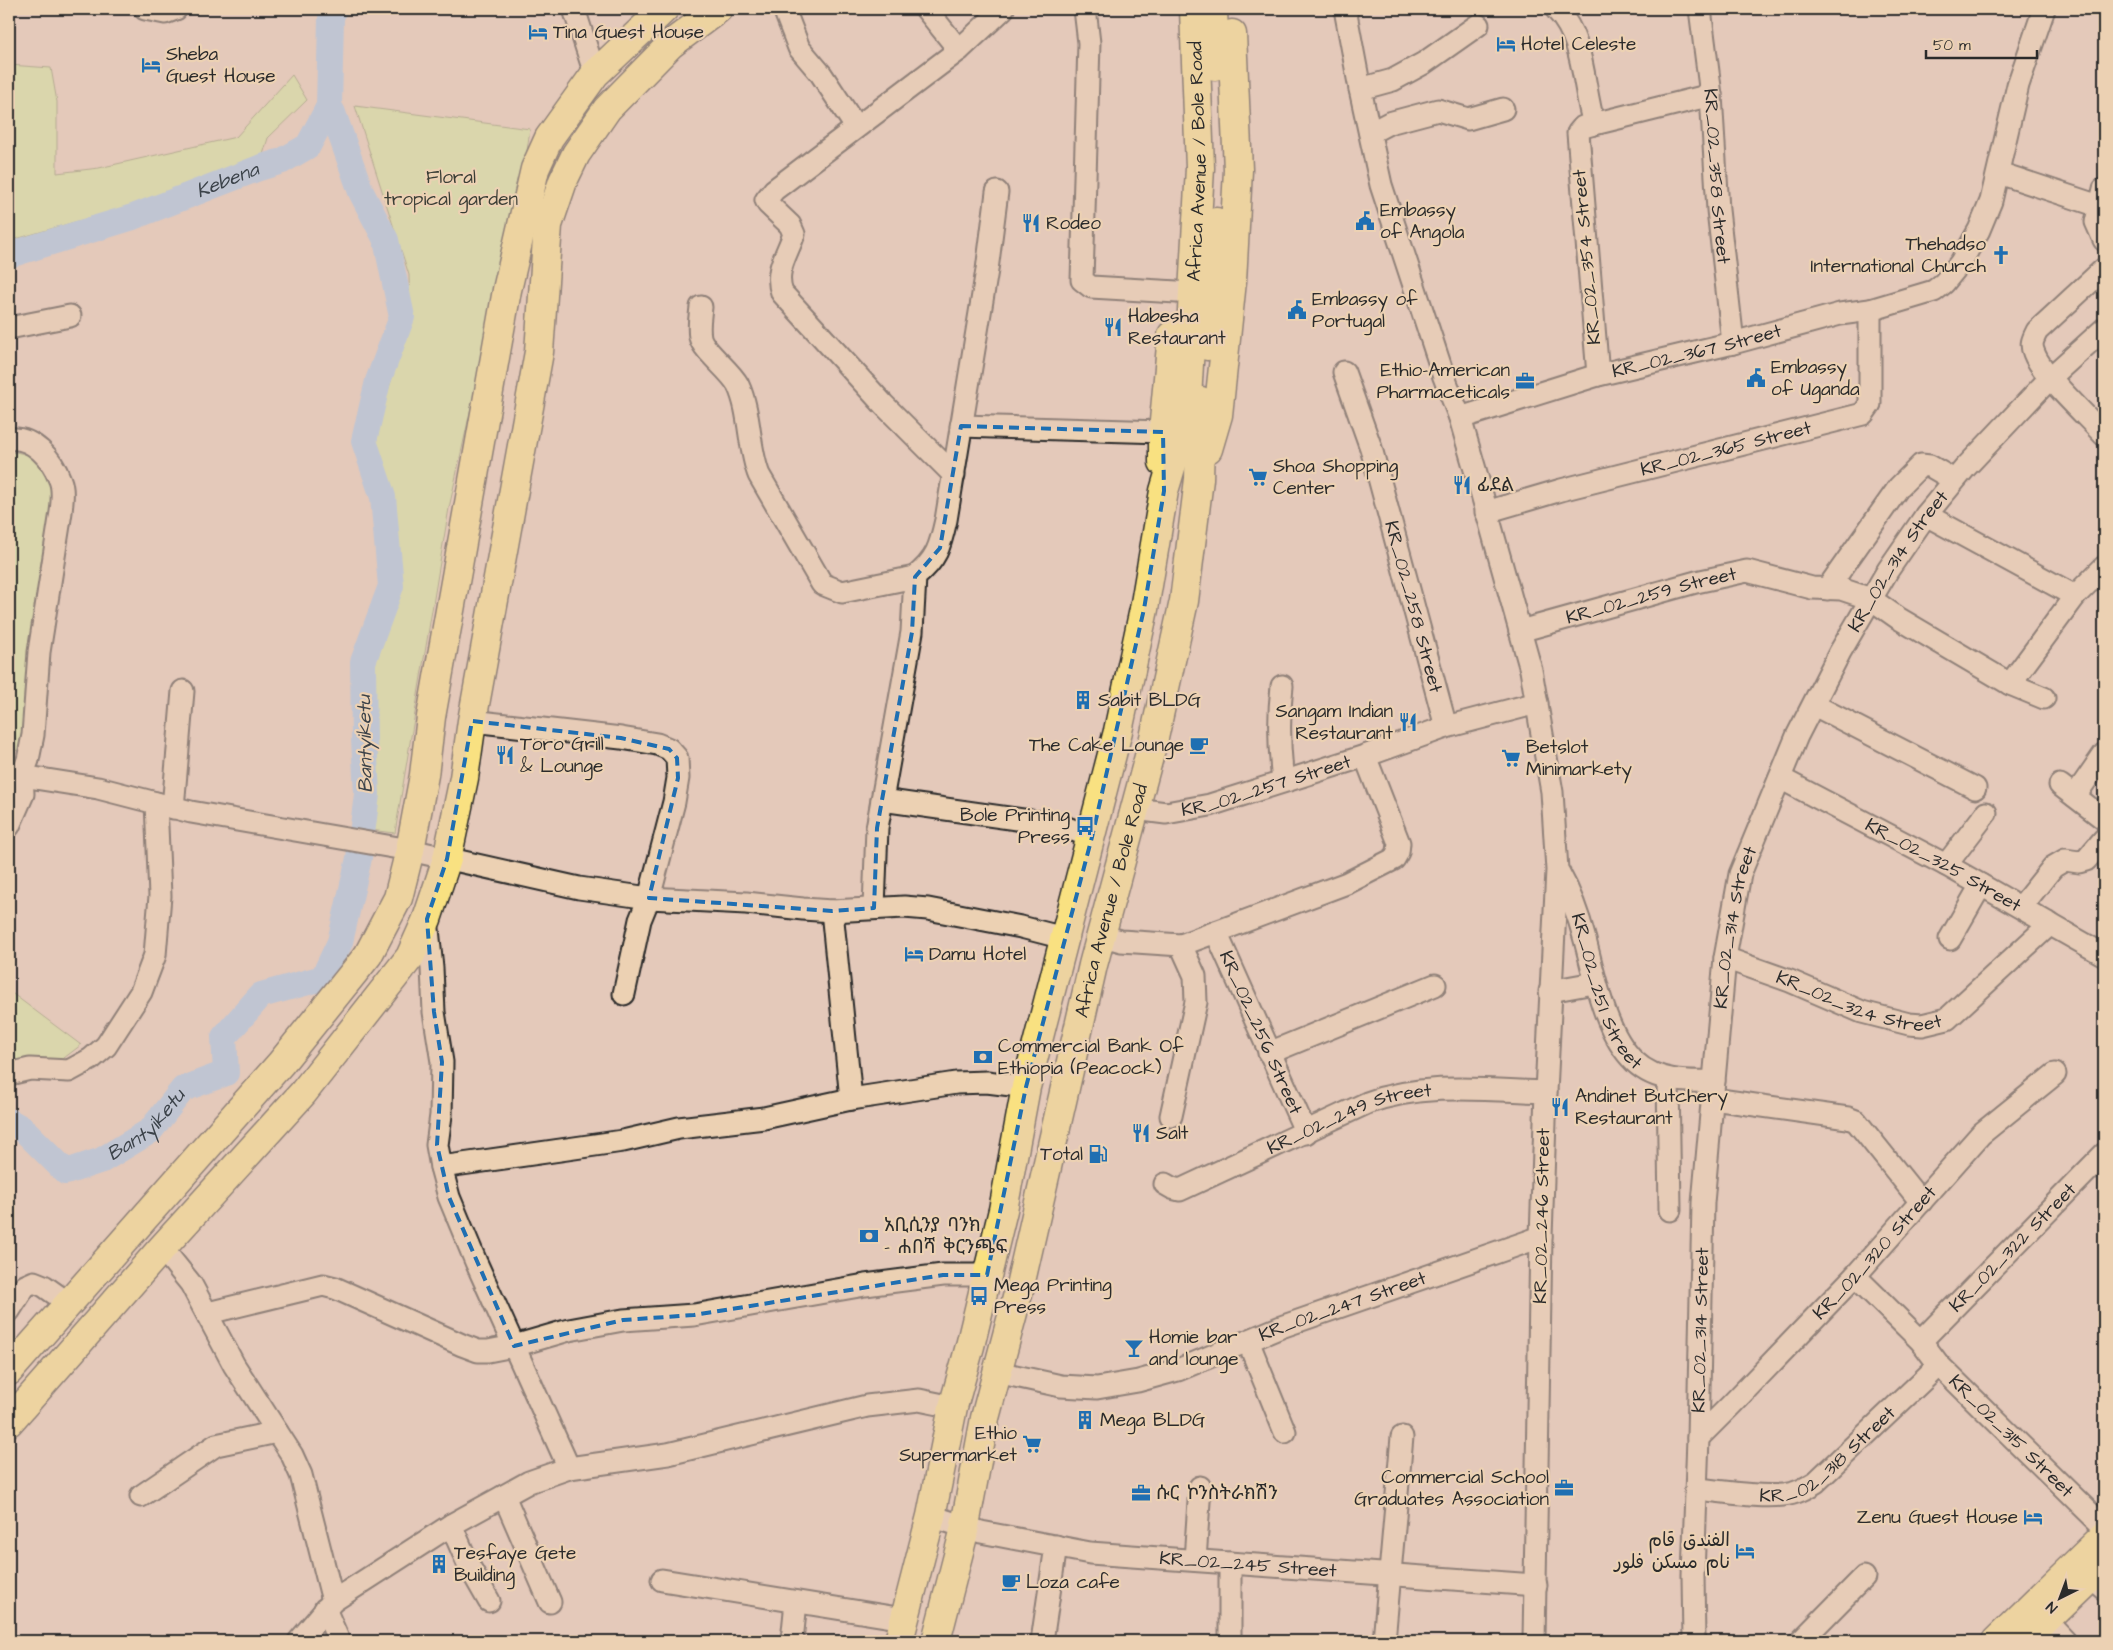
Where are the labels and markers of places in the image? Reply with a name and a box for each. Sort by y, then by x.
place label: Tina Guest House [553,19,704,46]
hotel icon: Tina Guest House [527,21,549,43]
place label: Hotel Celeste [1521,31,1636,58]
hotel icon: Hotel Celeste [1495,33,1517,55]
place label: Sheba Guest House [166,41,276,90]
hotel icon: Sheba Guest House [140,54,162,76]
place label: Embassy of Angola [1380,197,1465,247]
place label: Rodeo [1046,210,1101,237]
public building icon: Embassy of Angola [1354,210,1376,232]
restaurant icon: Rodeo [1020,212,1042,234]
place label: Thehadso International Church [1811,231,1987,280]
church icon: Thehadso International Church [1990,244,2012,266]
place label: Embassy of Portugal [1312,286,1418,336]
public building icon: Embassy of Portugal [1286,299,1308,321]
place label: Habesha Restaurant [1128,303,1226,352]
restaurant icon: Habesha Restaurant [1102,316,1124,338]
place label: Embassy of Uganda [1771,354,1860,404]
place label: Ethio-American Pharmaceticals [1377,357,1510,406]
public building icon: Embassy of Uganda [1745,367,1767,389]
office icon: Ethio-American Pharmaceticals [1514,370,1536,392]
place label: Shoa Shopping Center [1273,453,1398,502]
supermarket icon: Shoa Shopping Center [1247,466,1269,488]
place label: ፊደል [1477,472,1514,499]
restaurant icon: ፊደል [1451,474,1473,496]
place label: Sabit BLDG [1098,687,1201,714]
building icon: Sabit BLDG [1072,689,1094,711]
place label: Sangam Indian Restaurant [1276,698,1393,747]
restaurant icon: Sangam Indian Restaurant [1397,711,1419,733]
place label: Toro Grill & Lounge [520,731,604,781]
place label: The Cake Lounge [1029,732,1184,760]
cafe icon: The Cake Lounge [1188,734,1210,756]
place label: Betslot Minimarkety [1526,734,1633,784]
restaurant icon: Toro Grill & Lounge [494,744,516,766]
supermarket icon: Betslot Minimarkety [1500,747,1522,769]
place label: Bole Printing Press [960,802,1070,851]
bus stop icon: Bole Printing Press [1074,815,1096,837]
place label: Damu Hotel [929,941,1026,968]
hotel icon: Damu Hotel [903,943,925,965]
place label: Commercial Bank Of Ethiopia (Peacock) [998,1033,1184,1082]
bank icon: Commercial Bank Of Ethiopia (Peacock) [972,1046,994,1068]
place label: Andinet Butchery Restaurant [1575,1083,1728,1132]
restaurant icon: Andinet Butchery Restaurant [1549,1096,1571,1118]
place label: Salt [1156,1120,1189,1147]
restaurant icon: Salt [1130,1122,1152,1144]
place label: Total [1040,1141,1083,1168]
fuel station icon: Total [1087,1143,1109,1165]
place label: አቢሲንያ ባንክ - ሐበሻ ቅርንጫፍ [884,1212,1007,1261]
bank icon: አቢሲንያ ባንክ - ሐበሻ ቅርንጫፍ [858,1225,880,1247]
place label: Mega Printing Press [994,1272,1112,1321]
bus stop icon: Mega Printing Press [968,1285,990,1307]
place label: Homie bar and lounge [1149,1324,1238,1374]
bar icon: Homie bar and lounge [1123,1337,1145,1359]
place label: Mega BLDG [1100,1407,1205,1435]
building icon: Mega BLDG [1074,1409,1096,1431]
place label: Ethio Supermarket [899,1420,1017,1469]
supermarket icon: Ethio Supermarket [1021,1433,1043,1455]
place label: Commercial School Graduates Association [1354,1464,1549,1513]
office icon: Commercial School Graduates Association [1553,1477,1575,1499]
place label: ሱር ኮንስትራክሽን [1156,1480,1278,1507]
office icon: ሱር ኮንስትራክሽን [1130,1482,1152,1504]
place label: Zenu Guest House [1857,1504,2018,1531]
hotel icon: Zenu Guest House [2022,1506,2044,1528]
place label: الفندق قام نام مسكن فلور [1612,1527,1730,1576]
place label: Tesfaye Gete Building [454,1540,576,1590]
hotel icon: الفندق قام نام مسكن فلور [1734,1540,1756,1562]
building icon: Tesfaye Gete Building [428,1553,450,1575]
place label: Loza cafe [1026,1569,1120,1596]
cafe icon: Loza cafe [1000,1571,1022,1593]

